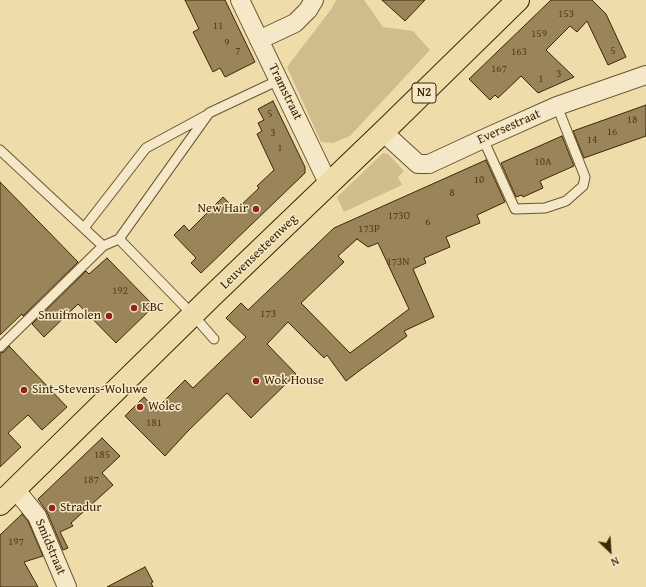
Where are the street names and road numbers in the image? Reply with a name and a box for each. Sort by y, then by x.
street label: Tramstraat [265,61,305,123]
road number: N2 [412,83,436,103]
street label: Eversestraat [475,106,543,148]
street label: Leuvensesteenweg [217,211,301,293]
street label: Smidstraat [31,517,69,577]

